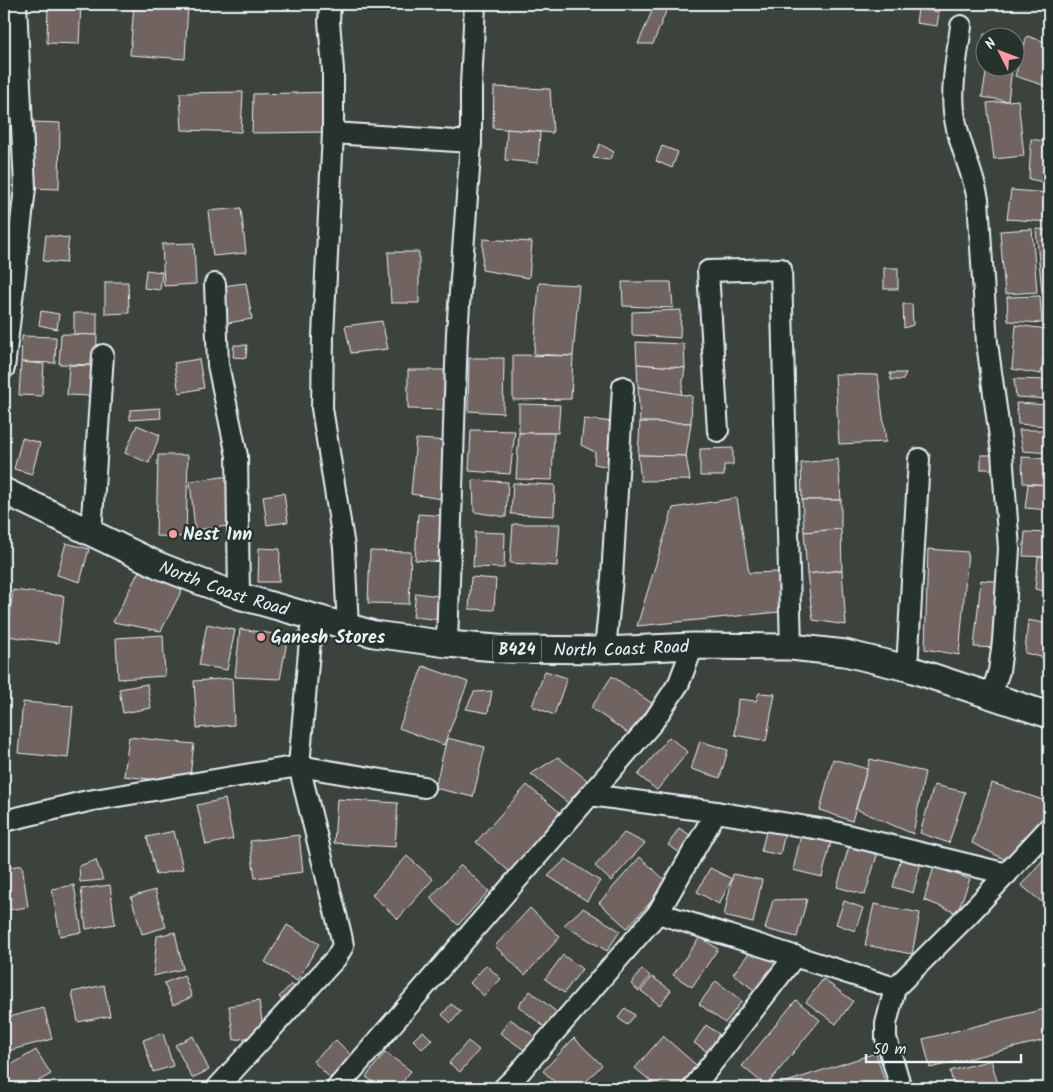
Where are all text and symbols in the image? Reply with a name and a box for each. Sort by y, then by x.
north arrow [976,28,1026,78]
text: N [980,33,1002,55]
place label: Nest Inn [183,521,252,550]
marker: Nest Inn [167,528,179,540]
street label: North Coast Road [154,554,293,626]
place label: Ganesh Stores [271,624,386,653]
marker: Ganesh Stores [255,631,267,643]
street label: North Coast Road [553,633,691,666]
road number: B424 [493,636,541,662]
scale bar [866,1032,1020,1064]
text: 50 m [873,1038,907,1062]

